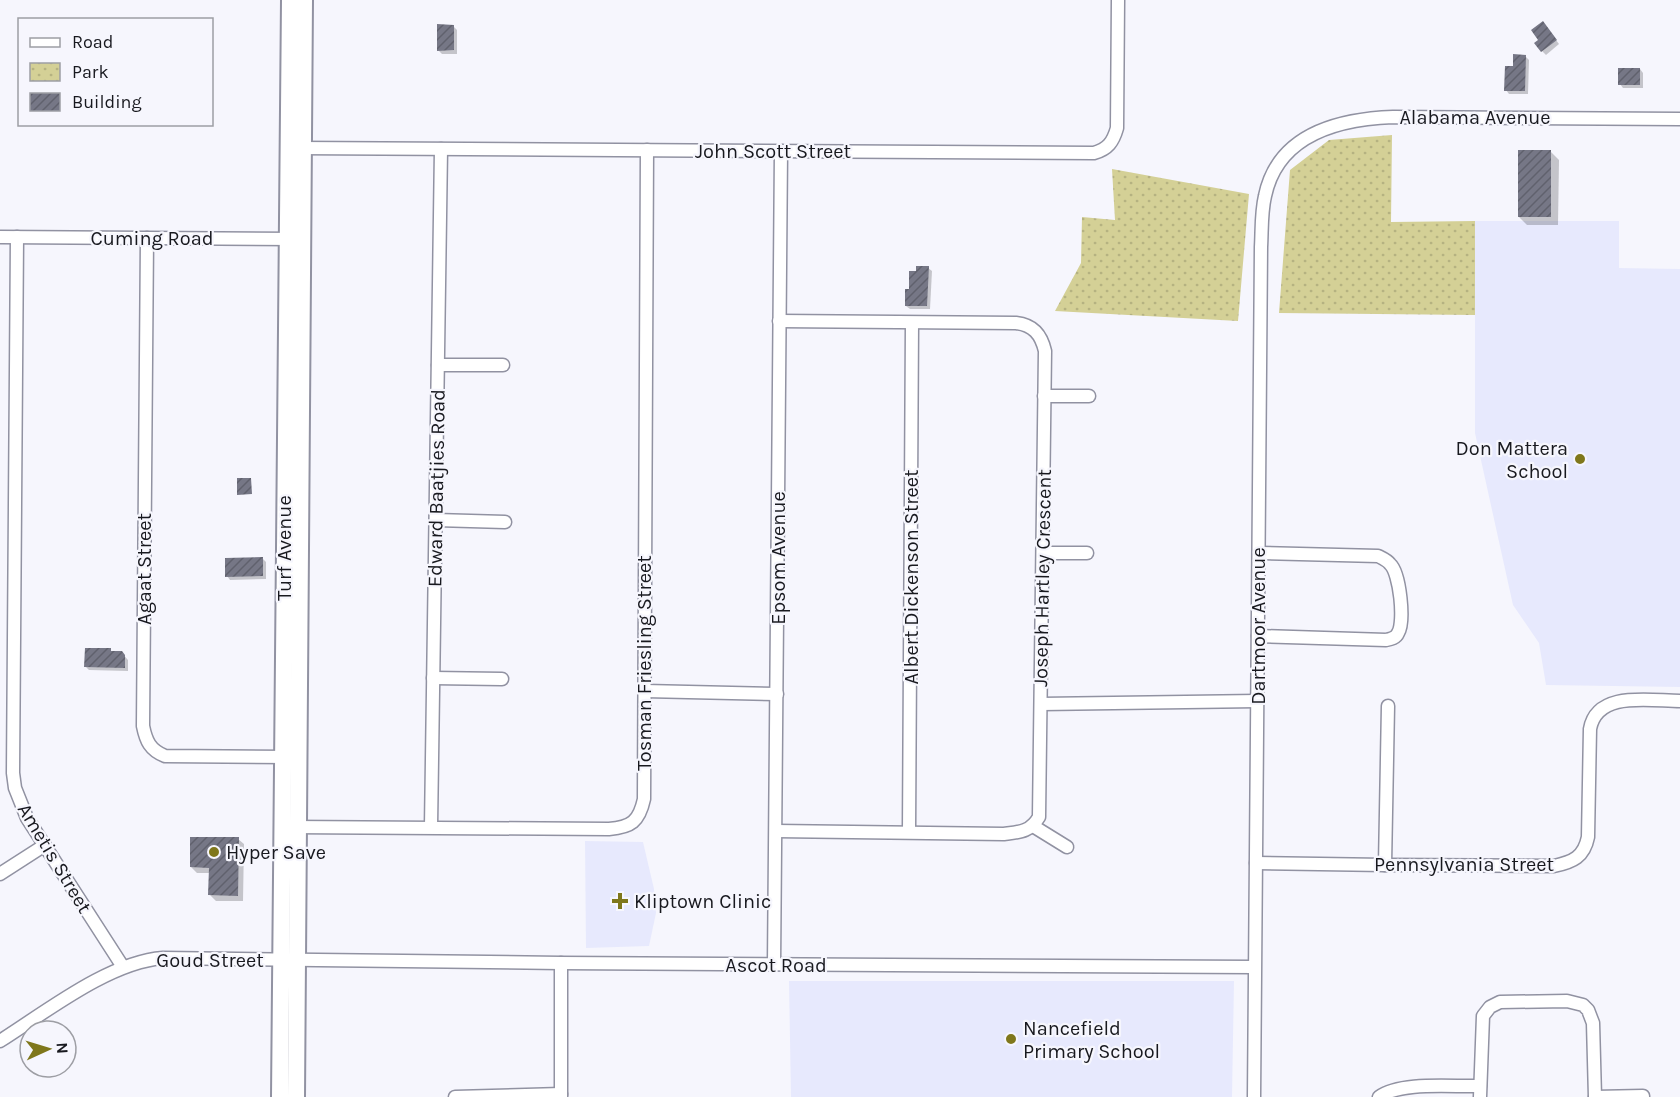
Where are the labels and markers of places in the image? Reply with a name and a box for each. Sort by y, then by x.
place label: Don Mattera School [1456,437,1568,483]
marker: Don Mattera School [1573,452,1587,466]
place label: Hyper Save [226,841,326,864]
marker: Hyper Save [207,845,221,859]
place label: Kliptown Clinic [634,890,771,913]
marker: Kliptown Clinic [611,892,629,910]
place label: Nancefield Primary School [1023,1017,1160,1063]
marker: Nancefield Primary School [1004,1032,1018,1046]

